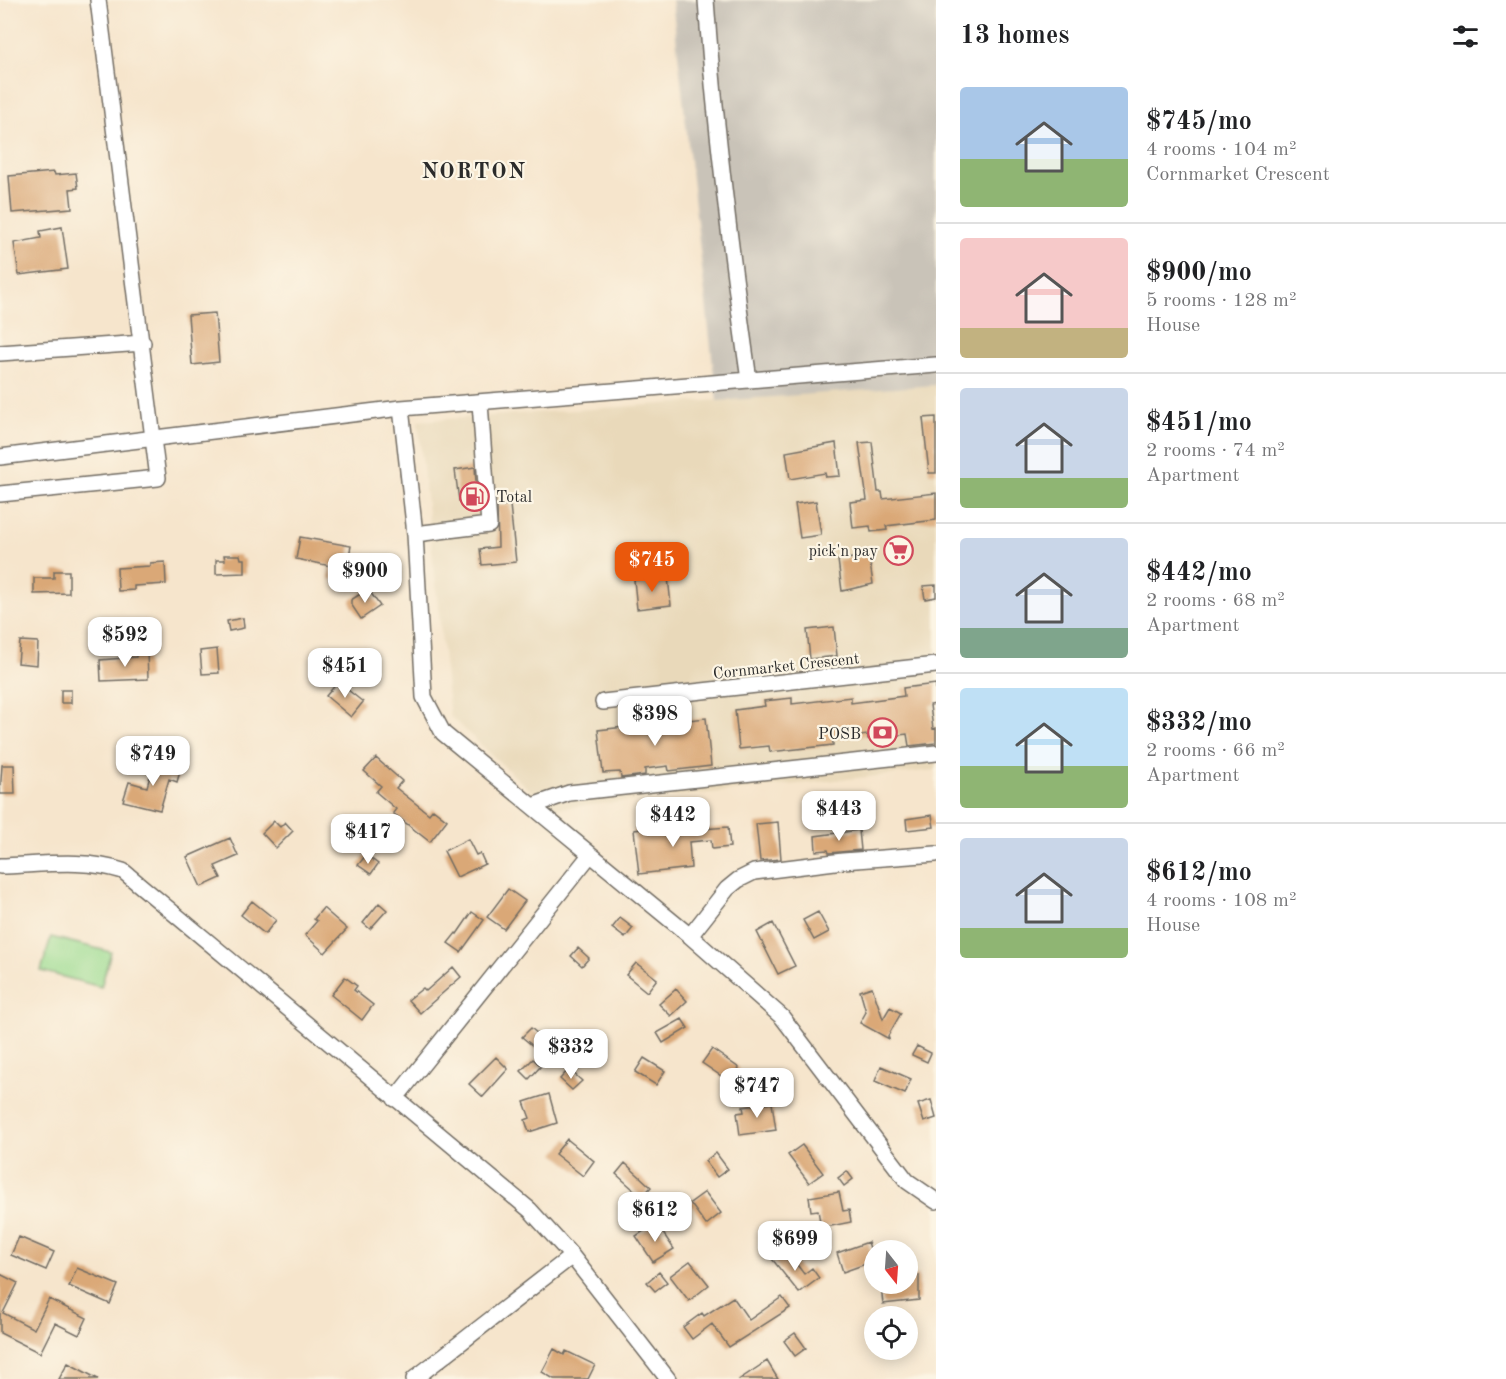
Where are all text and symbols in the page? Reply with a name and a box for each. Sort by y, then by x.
icon: filters [1449,20,1482,53]
text: 13 homes [960,23,1069,49]
text: $745/mo [1146,109,1252,135]
icon: home [1008,111,1080,183]
text: 4 rooms · 104 m² [1146,140,1296,160]
district label: NORTON [422,161,526,183]
text: Cornmarket Crescent [1146,165,1330,185]
text: $900/mo [1146,260,1252,286]
icon: home [1008,262,1080,334]
text: 5 rooms · 128 m² [1146,291,1296,311]
text: House [1146,316,1200,336]
text: $451/mo [1146,410,1252,436]
icon: home [1008,412,1080,484]
text: 2 rooms · 74 m² [1146,441,1285,461]
text: Apartment [1146,466,1240,486]
fuel station icon: Total [459,480,491,512]
place label: Total [496,490,532,506]
supermarket icon: pick'n pay [883,534,915,566]
pin: $745 [616,542,688,593]
place label: pick'n pay [809,544,879,560]
text: $745 [629,551,675,571]
pin: $900 [329,553,401,604]
text: $442/mo [1146,560,1252,586]
text: $900 [342,562,388,582]
icon: home [1008,562,1080,634]
text: 2 rooms · 68 m² [1146,591,1285,611]
text: Apartment [1146,616,1240,636]
pin: $592 [89,617,161,668]
text: $592 [102,626,148,646]
pin: $451 [309,648,381,699]
street label: Cornmarket Crescent [712,651,861,683]
text: $451 [322,657,368,677]
pin: $398 [619,696,691,747]
text: $398 [632,705,678,725]
text: $332/mo [1146,710,1252,736]
icon: home [1008,712,1080,784]
bank icon: POSB [866,717,898,749]
place label: POSB [818,727,861,743]
pin: $749 [117,736,189,787]
text: 2 rooms · 66 m² [1146,741,1285,761]
text: $749 [130,745,176,765]
text: Apartment [1146,766,1240,786]
pin: $443 [803,791,875,842]
pin: $442 [637,797,709,848]
text: $443 [816,800,862,820]
text: $442 [650,806,696,826]
pin: $417 [332,814,404,865]
text: $417 [345,823,391,843]
text: $612/mo [1146,860,1252,886]
icon: home [1008,862,1080,934]
text: 4 rooms · 108 m² [1146,891,1296,911]
text: House [1146,916,1200,936]
pin: $332 [535,1029,607,1080]
text: $332 [548,1038,594,1058]
pin: $747 [721,1068,793,1119]
text: $747 [734,1077,780,1097]
pin: $612 [619,1192,691,1243]
text: $612 [632,1201,678,1221]
pin: $699 [759,1221,831,1272]
text: $699 [772,1230,818,1250]
north arrow [864,1240,918,1294]
map controls [864,1240,918,1360]
button: locate [864,1306,918,1360]

